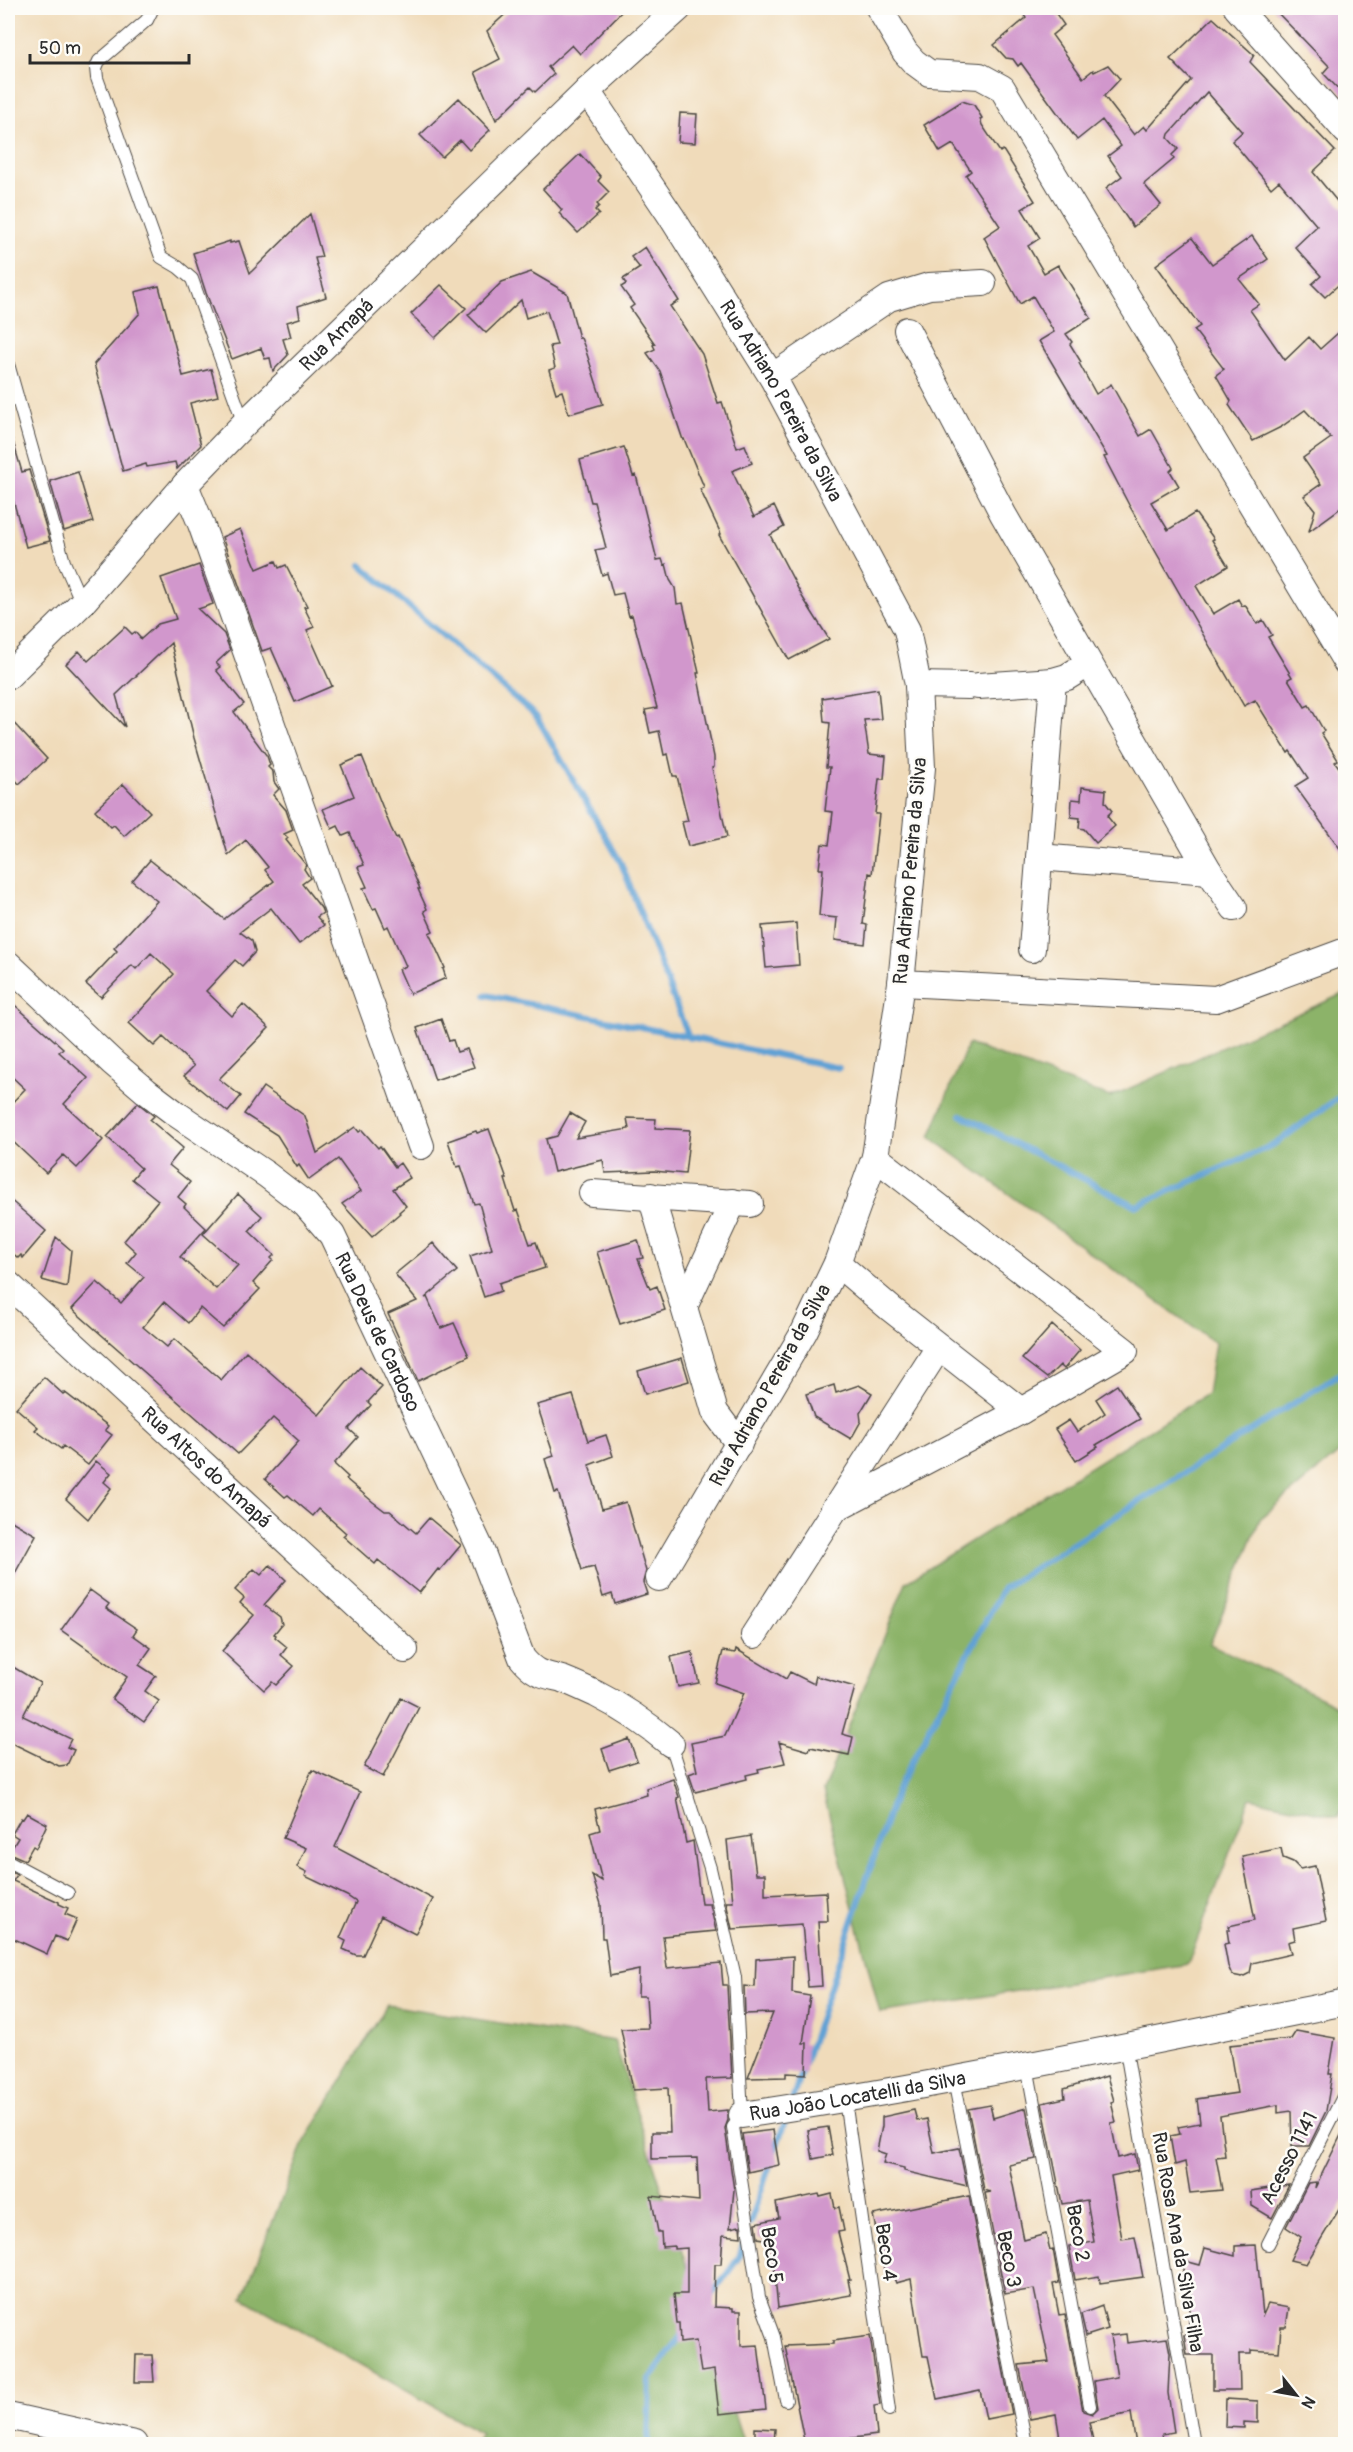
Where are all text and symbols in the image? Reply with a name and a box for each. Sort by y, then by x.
scale bar [30,27,189,65]
text: 50 m [39,37,81,60]
street label: Rua Amapá [294,293,379,376]
street label: Rua Adriano Pereira da Silva [714,295,849,506]
street label: Rua Adriano Pereira da Silva [888,756,932,986]
street label: Rua Deus de Cardoso [329,1248,427,1416]
street label: Rua Adriano Pereira da Silva [704,1279,836,1491]
street label: Rua Altos do Amapá [136,1401,277,1533]
street label: Rua João Locatelli da Silva [747,2065,968,2126]
street label: Acesso 1141 [1255,2107,1323,2209]
street label: Rua Rosa Ana da Silva Filha [1146,2130,1210,2354]
street label: Beco 2 [1061,2202,1095,2264]
street label: Beco 4 [870,2222,902,2283]
street label: Beco 5 [755,2225,789,2285]
street label: Beco 3 [991,2228,1027,2290]
north arrow [1266,2365,1326,2425]
text: N [1297,2392,1319,2412]

